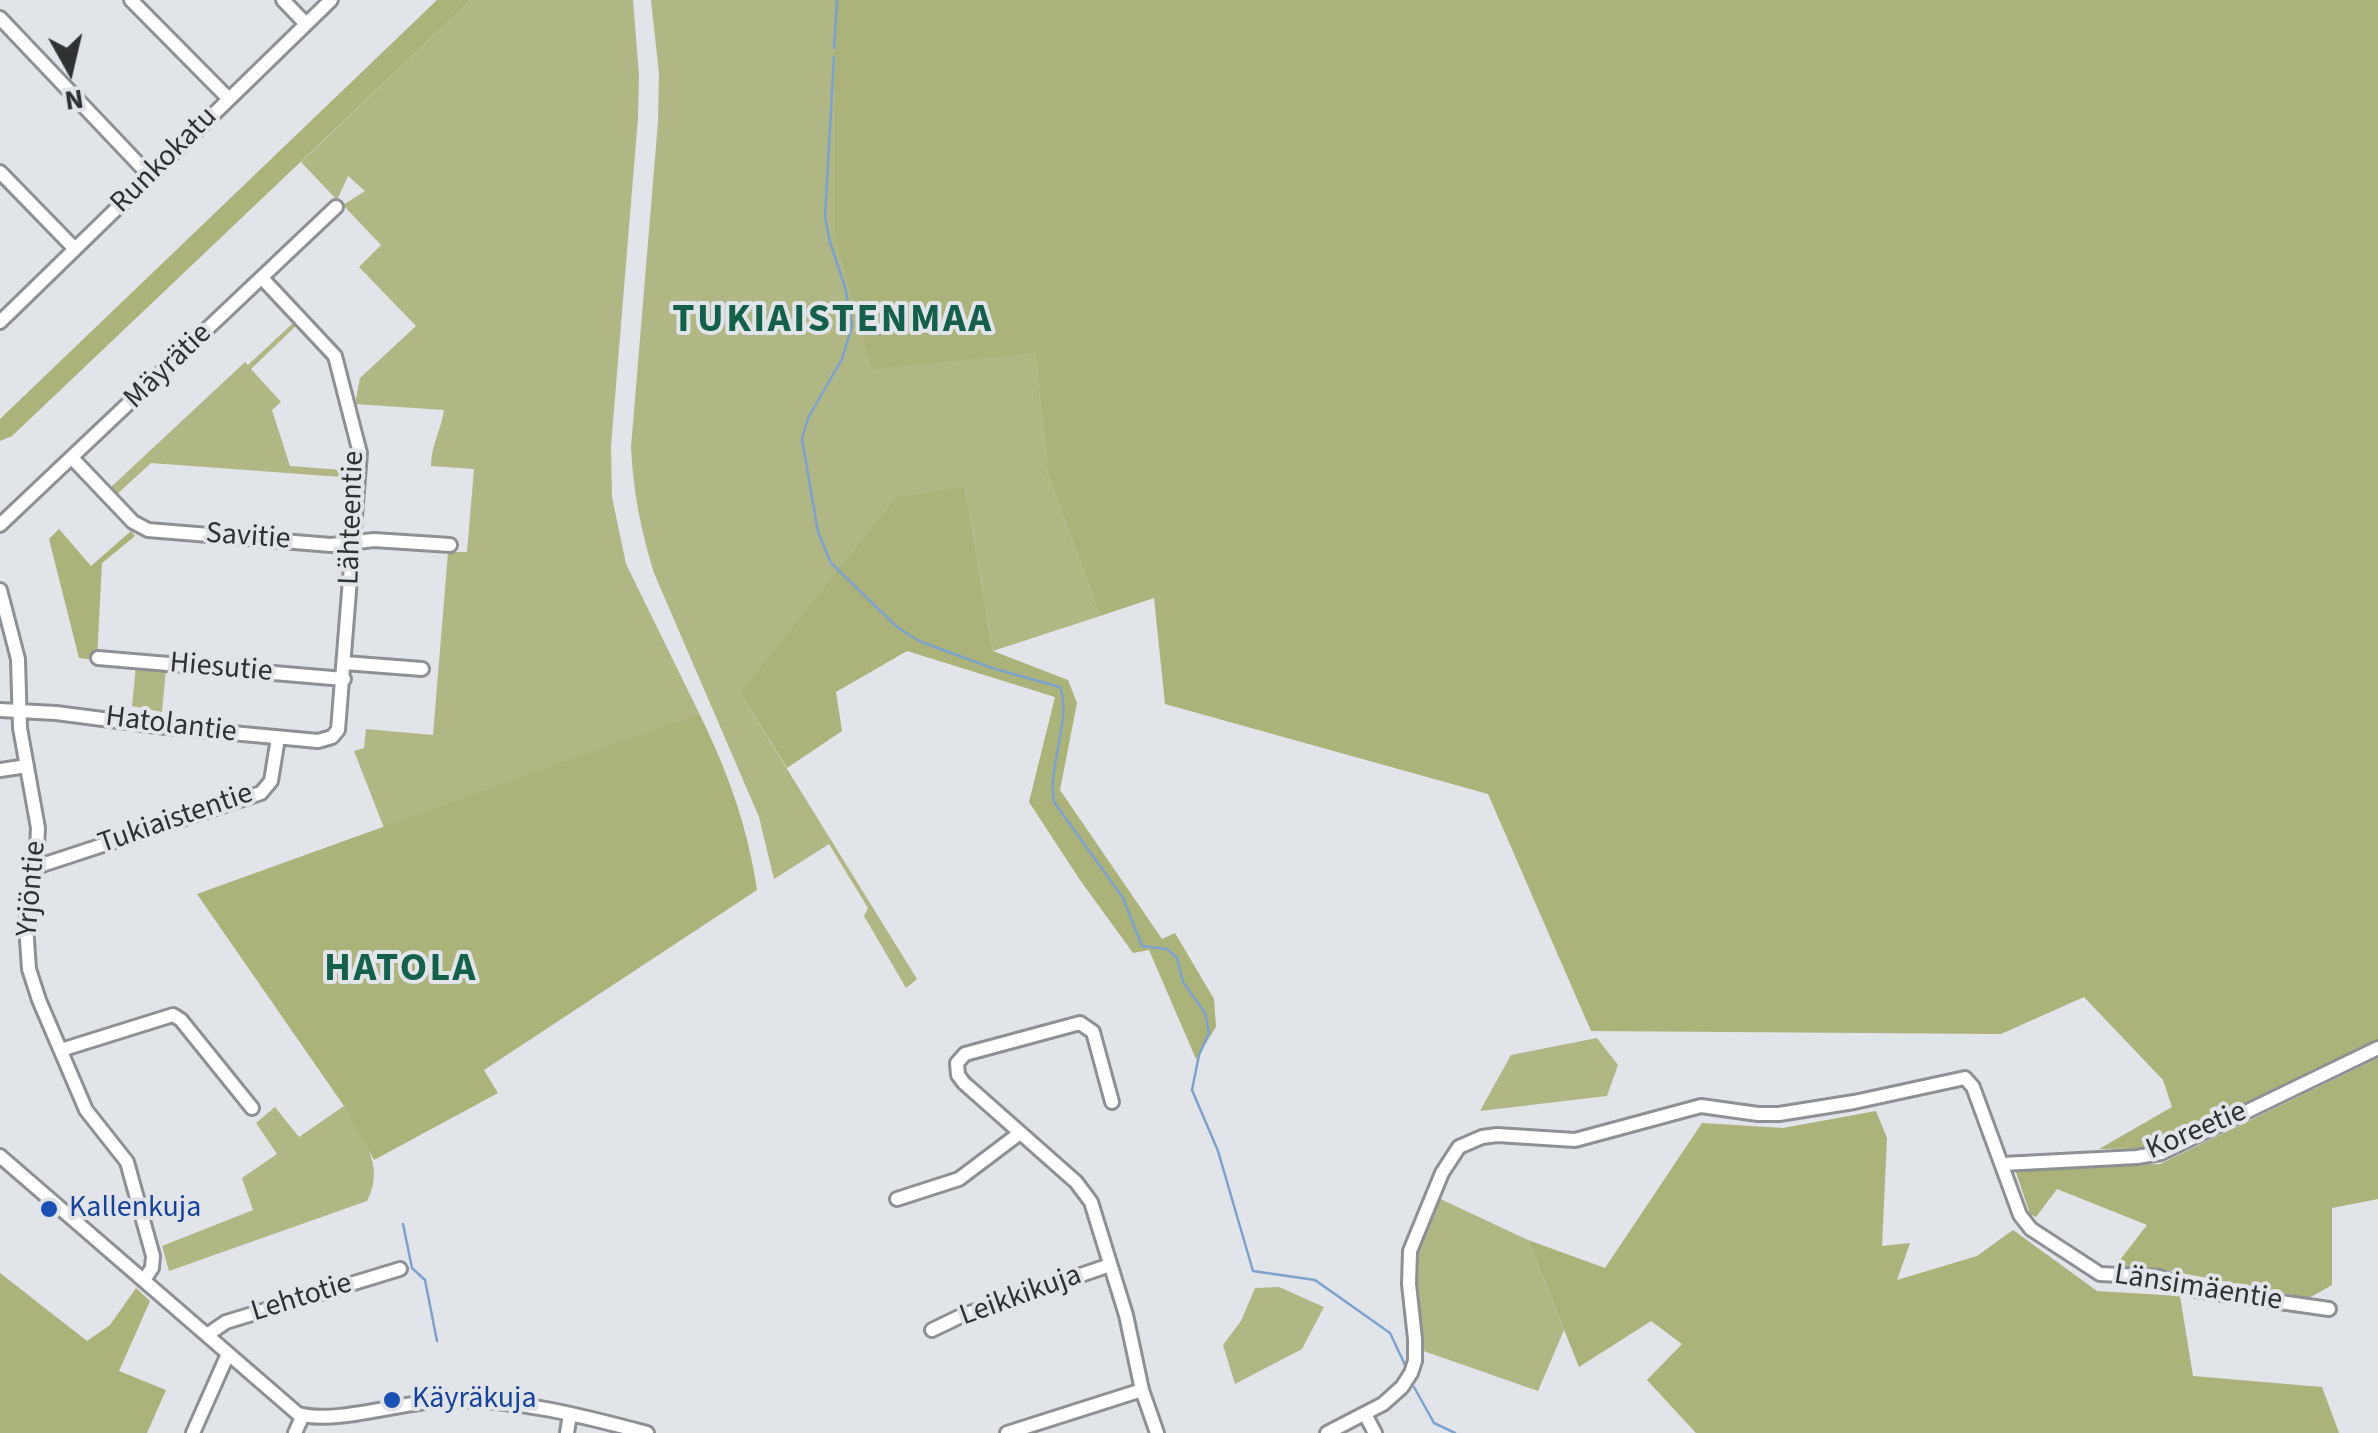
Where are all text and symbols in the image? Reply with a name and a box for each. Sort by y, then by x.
north arrow [20,20,120,120]
text: N [62,79,86,121]
street label: Runkokatu [104,100,226,222]
district label: TUKIAISTENMAA [672,298,994,346]
street label: Mäyrätie [118,317,220,417]
street label: Lähteentie [333,450,373,586]
street label: Savitie [204,517,292,559]
street label: Hiesutie [168,647,274,691]
street label: Hatolantie [103,700,239,752]
street label: Tukiaistentie [94,777,258,863]
street label: Yrjöntie [11,840,55,938]
district label: HATOLA [324,947,478,995]
street label: Koreetie [2141,1095,2253,1169]
place label: Kallenkuja [69,1191,201,1227]
marker: Kallenkuja [38,1198,60,1220]
street label: Leikkikuja [955,1258,1087,1336]
street label: Länsimäentie [2111,1258,2285,1320]
street label: Lehtotie [247,1267,357,1331]
place label: Käyräkuja [412,1382,537,1418]
marker: Käyräkuja [381,1389,403,1411]

